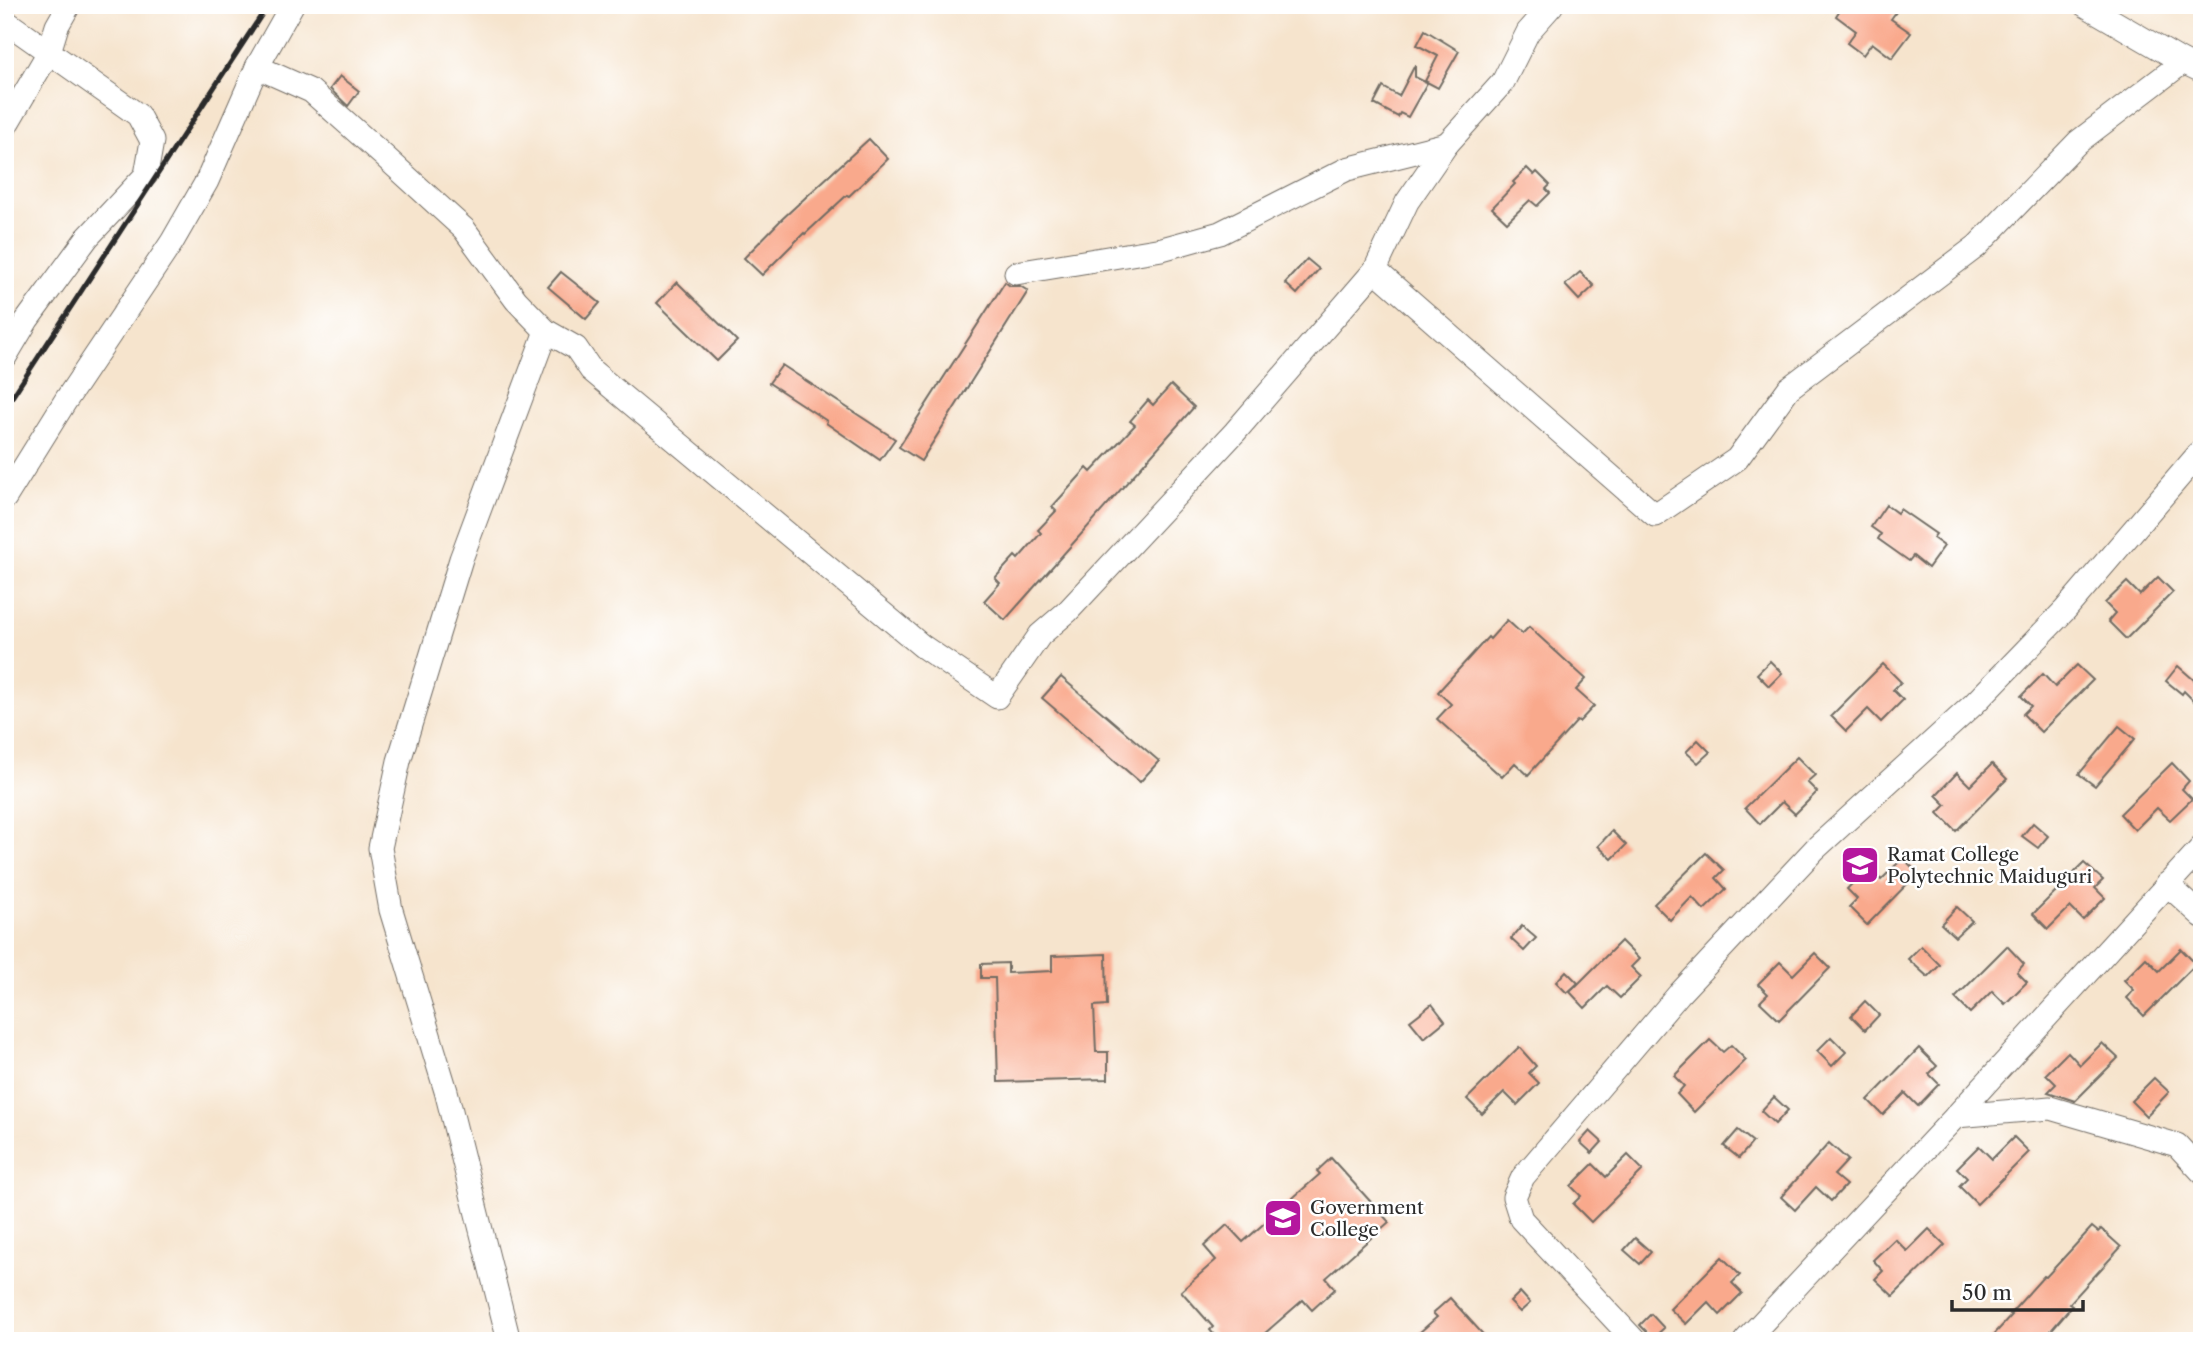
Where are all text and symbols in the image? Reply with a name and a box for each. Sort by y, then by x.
place label: Ramat College Polytechnic Maiduguri [1887,843,2093,888]
school or university icon: Ramat College Polytechnic Maiduguri [1839,844,1881,886]
place label: Government College [1310,1196,1424,1241]
school or university icon: Government College [1262,1197,1304,1239]
scale bar [1952,1269,2083,1313]
text: 50 m [1962,1280,2012,1305]

